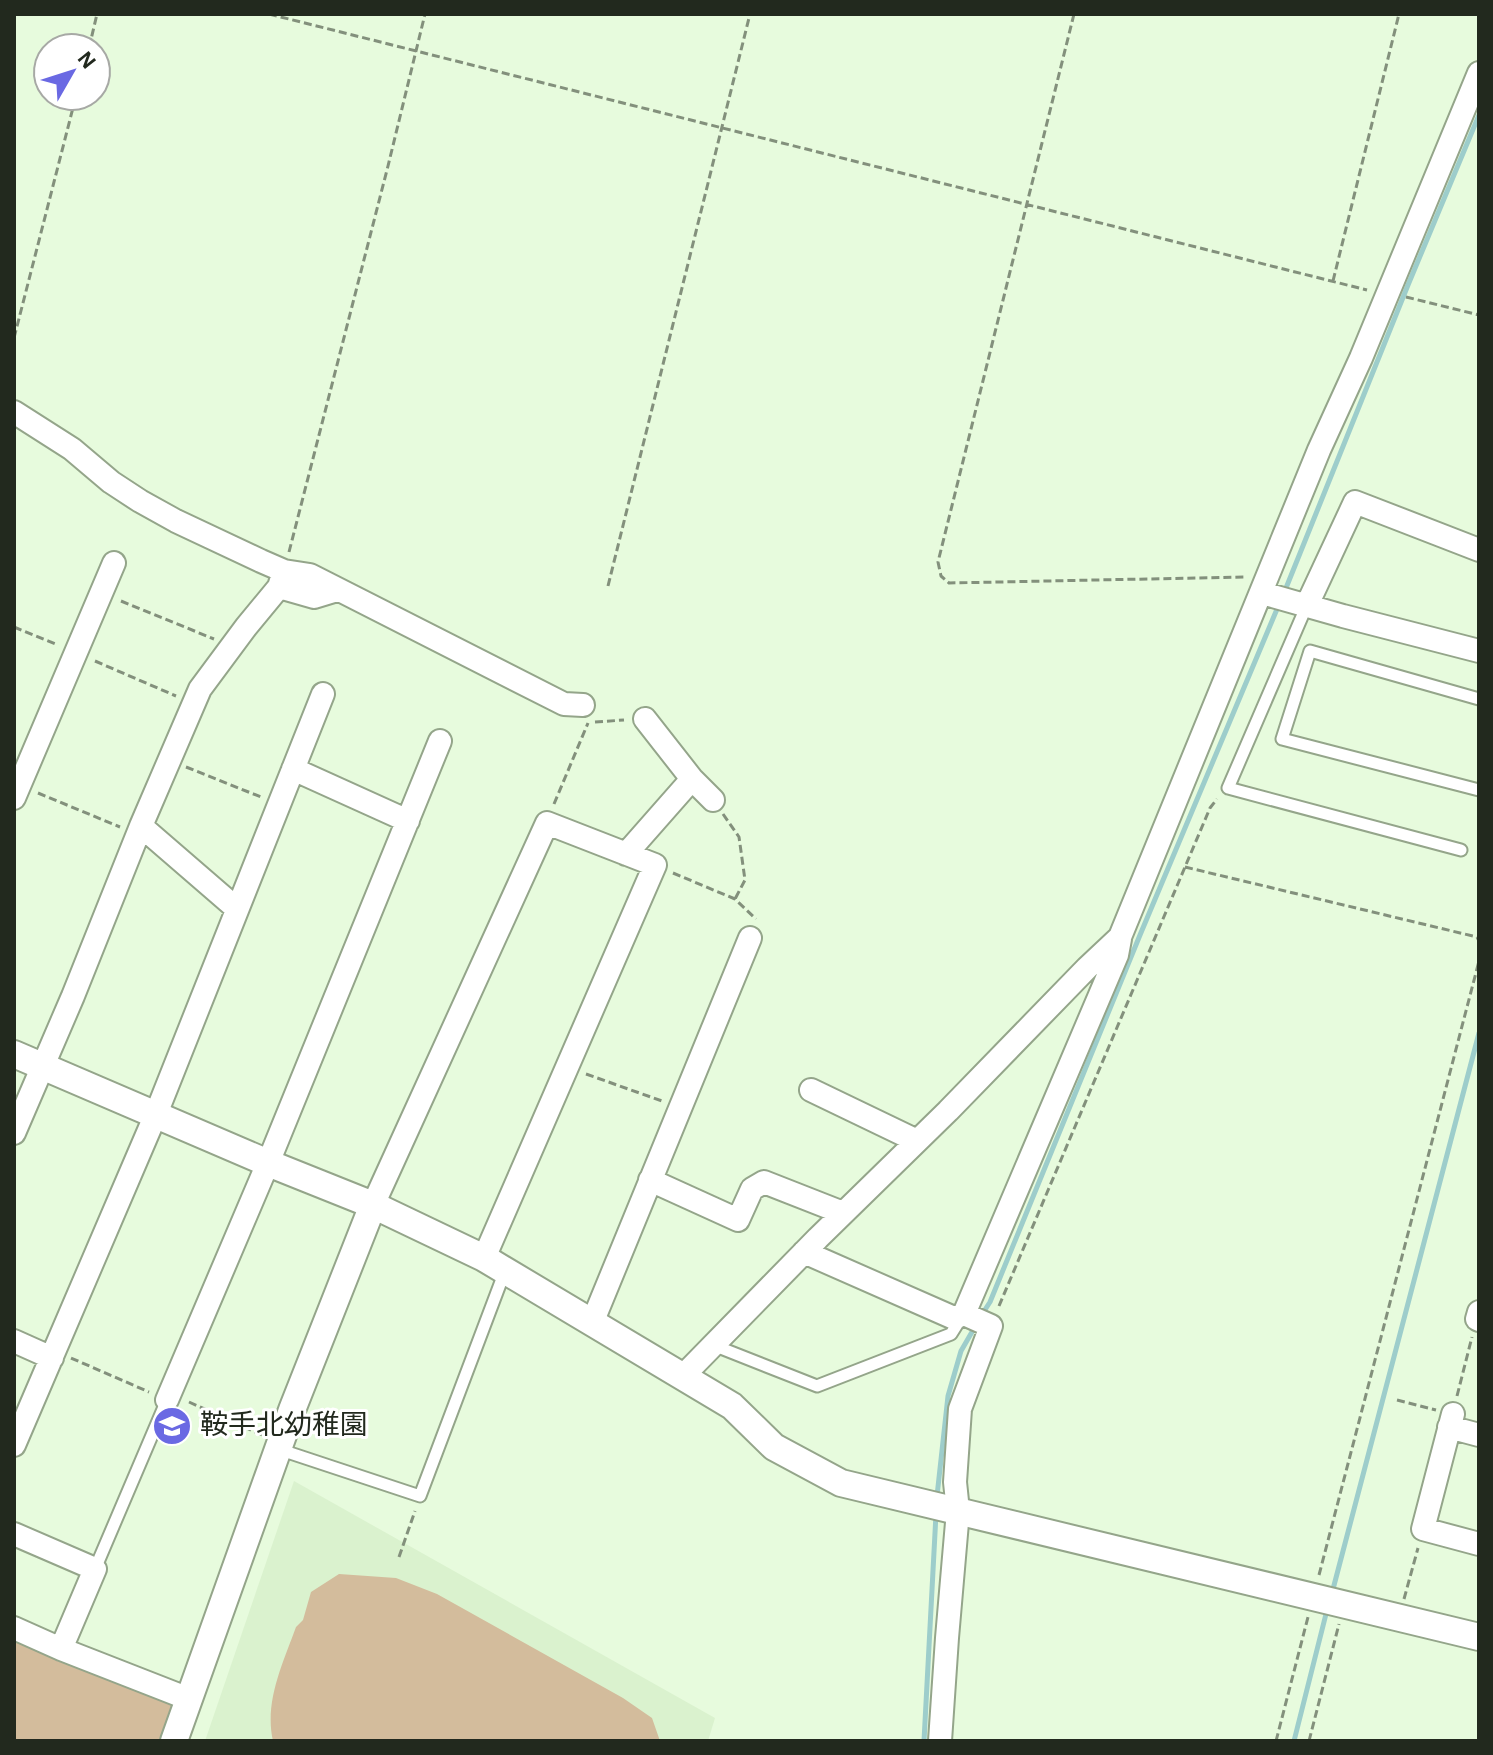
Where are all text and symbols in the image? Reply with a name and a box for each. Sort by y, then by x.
north arrow [32,32,112,112]
text: N [73,47,100,73]
school or university icon: 鞍手北幼稚園 [151,1405,193,1447]
place label: 鞍手北幼稚園 [200,1410,368,1440]

